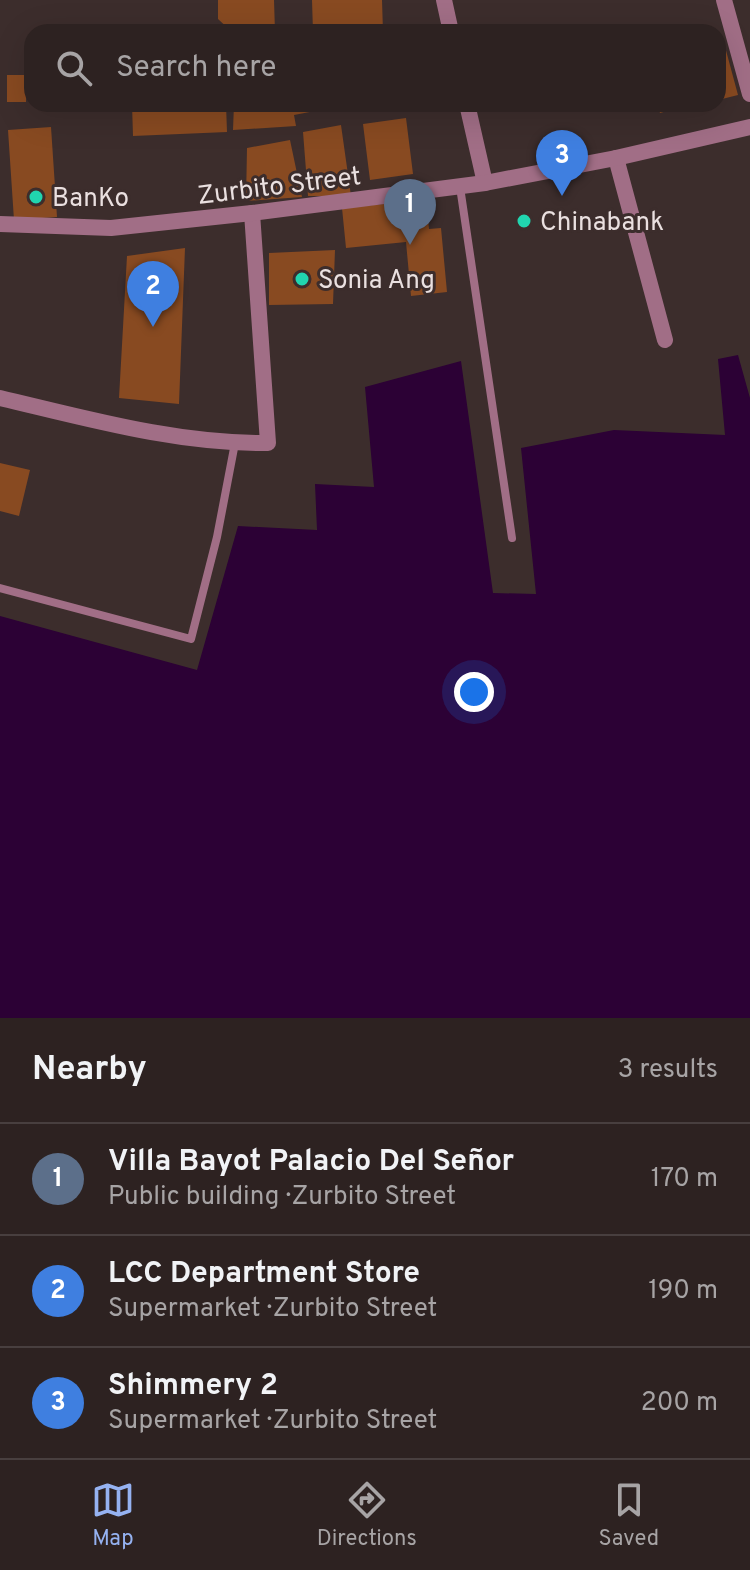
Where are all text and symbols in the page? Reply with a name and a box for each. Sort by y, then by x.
search box [24,24,726,112]
icon: search [52,46,96,90]
text: Search here [116,50,276,87]
pin: 3 [536,130,588,196]
street label: Zurbito Street [196,161,363,214]
pin: 1 [384,179,436,245]
place label: BanKo [52,183,129,216]
marker: BanKo [27,188,45,206]
place label: Chinabank [540,207,664,240]
marker: Chinabank [515,212,533,230]
pin: 2 [127,261,179,327]
place label: Sonia Ang [318,265,435,298]
marker: Sonia Ang [293,270,311,288]
your location [454,672,494,712]
text: Nearby [32,1049,147,1092]
text: 3 results [618,1054,718,1087]
text: Villa Bayot Palacio Del Señor [108,1144,514,1181]
text: 1 [53,1163,63,1196]
text: 170 m [651,1163,718,1196]
text: Public building · Zurbito Street [108,1181,456,1214]
text: LCC Department Store [108,1256,420,1293]
text: 2 [50,1275,66,1308]
text: 190 m [648,1275,718,1308]
text: Supermarket · Zurbito Street [108,1293,437,1326]
text: Shimmery 2 [108,1368,278,1405]
text: 3 [50,1387,66,1420]
text: 200 m [641,1387,718,1420]
text: Supermarket · Zurbito Street [108,1405,437,1438]
tab: Map [91,1478,135,1553]
tab: Directions [317,1478,417,1553]
tab: Saved [599,1478,659,1553]

